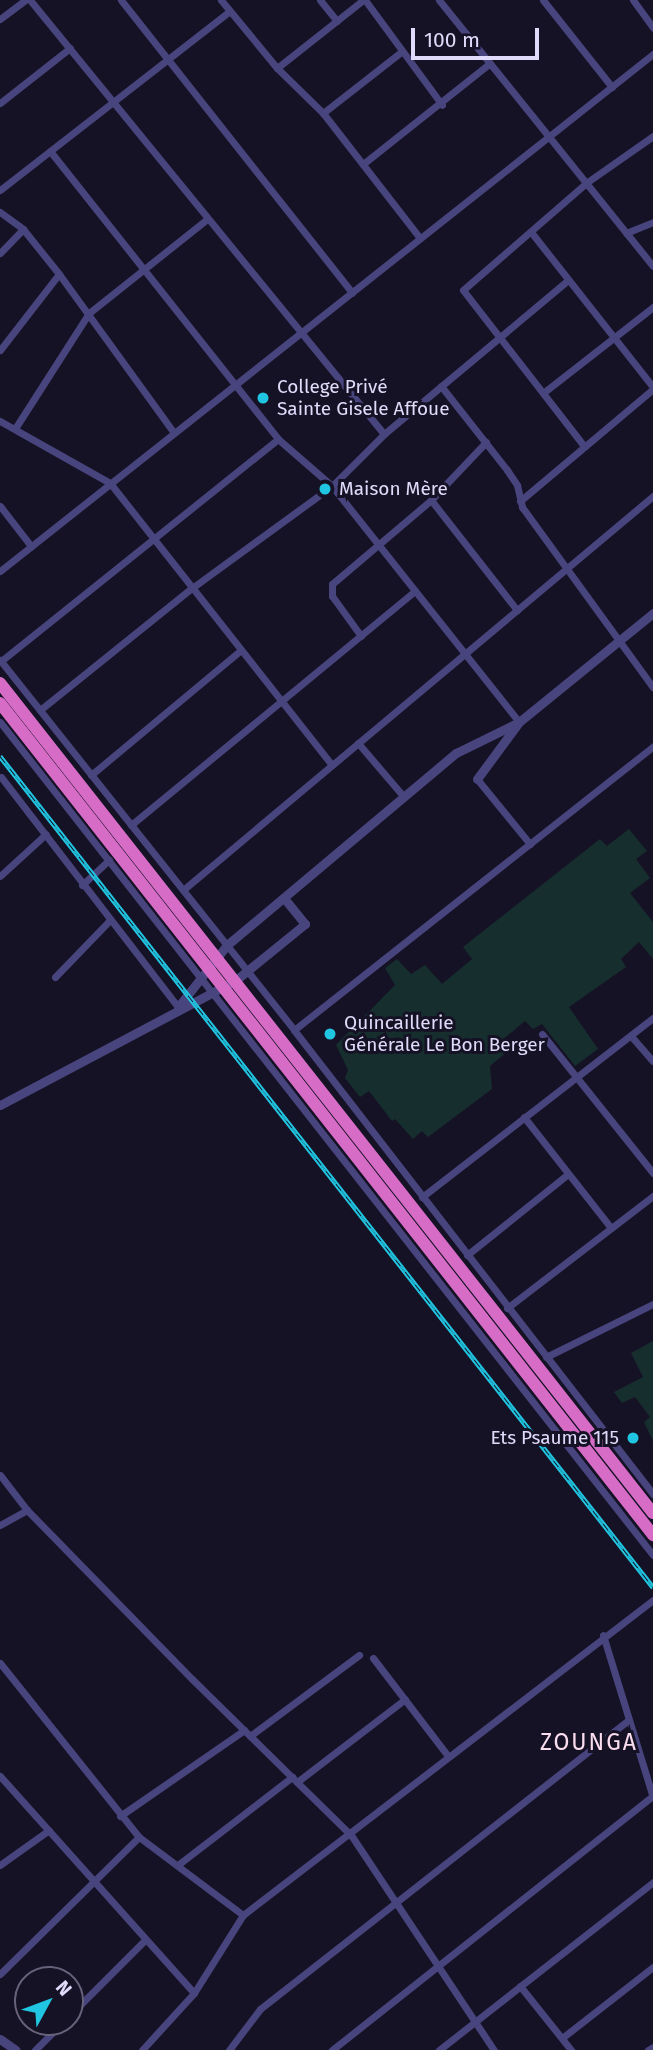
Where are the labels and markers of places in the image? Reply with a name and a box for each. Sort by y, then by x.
place label: College Privé Sainte Gisele Affoue [277,376,450,420]
marker: College Privé Sainte Gisele Affoue [255,390,271,406]
place label: Maison Mère [339,478,448,500]
marker: Maison Mère [317,481,333,497]
place label: Quincaillerie Générale Le Bon Berger [344,1012,545,1056]
marker: Quincaillerie Générale Le Bon Berger [322,1026,338,1042]
place label: Ets Psaume 115 [490,1427,619,1449]
marker: Ets Psaume 115 [625,1430,641,1446]

